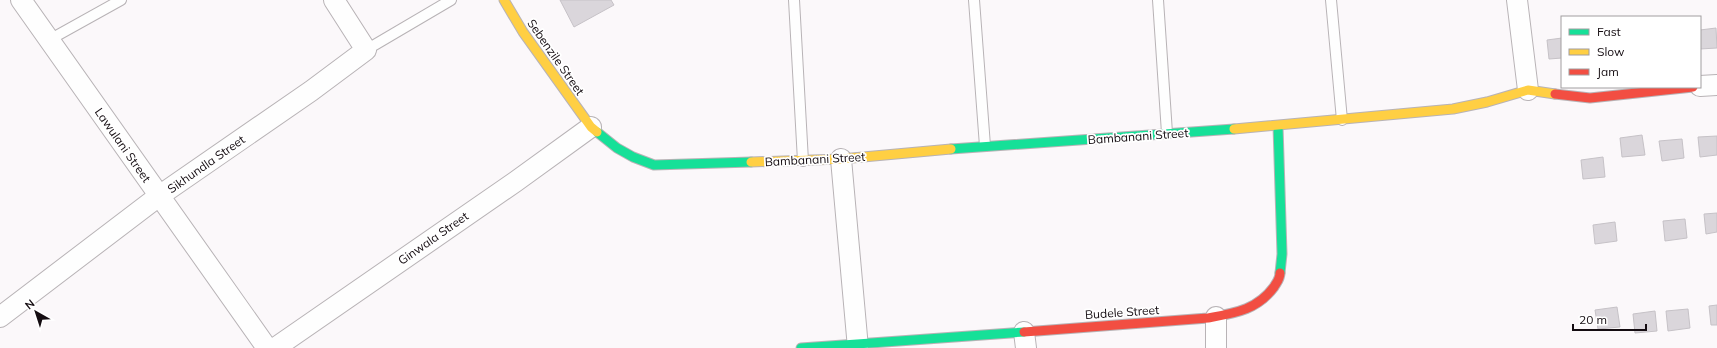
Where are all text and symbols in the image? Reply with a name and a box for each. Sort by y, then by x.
street label: Sebenzile Street [524,16,588,98]
legend [1561,16,1701,88]
text: Fast [1597,24,1621,39]
text: Slow [1597,44,1625,59]
text: Jam [1597,64,1619,79]
street label: Lawulani Street [92,105,154,185]
street label: Bambanani Street [1087,125,1189,147]
street label: Sikhundla Street [164,132,248,196]
street label: Bambanani Street [764,149,866,169]
street label: Ginwala Street [395,208,471,268]
north arrow [16,292,56,332]
text: N [22,296,37,312]
street label: Budele Street [1084,302,1160,322]
scale bar [1573,306,1646,332]
text: 20 m [1579,312,1607,327]

